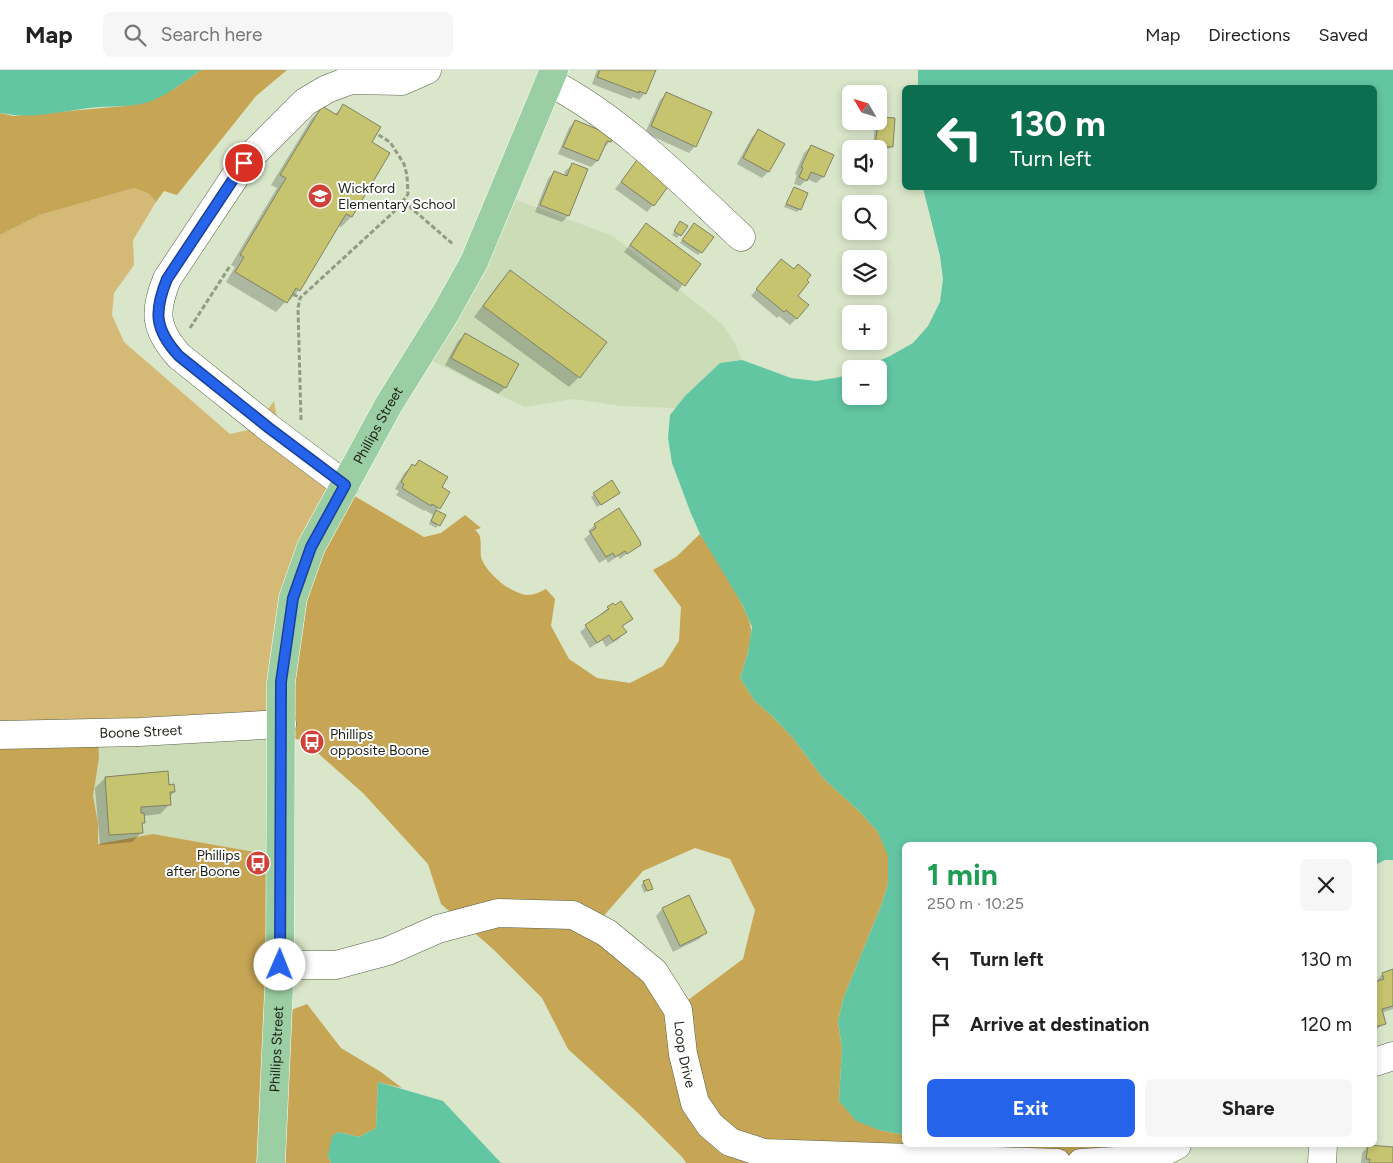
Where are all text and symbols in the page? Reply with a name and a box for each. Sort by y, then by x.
search box [103,12,453,57]
text: Map [25,20,73,49]
icon: search [121,21,149,49]
text: Search here [161,23,262,46]
text: Map [1145,24,1180,46]
text: Directions [1208,24,1290,46]
text: Saved [1318,24,1368,46]
north arrow [842,85,888,130]
map controls [842,85,887,405]
text: 130 m [1010,103,1106,145]
icon: left [927,105,992,170]
button: sound [842,140,887,185]
pin [223,142,265,184]
text: Turn left [1010,145,1092,172]
icon: arrive [230,149,258,177]
place label: Wickford Elementary School [338,180,456,213]
school or university icon: Wickford Elementary School [307,183,333,209]
button: search [842,195,887,240]
button: layers [842,250,887,295]
button: + [842,305,887,350]
button: − [842,360,887,405]
street label: Phillips Street [350,384,407,467]
street label: Boone Street [99,722,183,742]
place label: Phillips opposite Boone [330,726,430,759]
bus stop icon: Phillips opposite Boone [299,729,325,755]
place label: Phillips after Boone [166,847,240,880]
bus stop icon: Phillips after Boone [245,850,271,876]
text: 1 min [927,856,998,893]
button: close [1300,859,1352,911]
text: 250 m · 10:25 [927,894,1024,913]
position arrow [253,938,305,990]
icon: left [927,946,955,974]
text: Turn left [970,948,1044,971]
text: 130 m [1301,948,1352,971]
street label: Phillips Street [266,1006,287,1093]
icon: arrive [927,1011,955,1039]
text: Arrive at destination [970,1013,1149,1036]
text: 120 m [1300,1013,1352,1036]
street label: Loop Drive [670,1020,699,1090]
button: Exit [927,1079,1135,1137]
button: Share [1145,1079,1352,1137]

